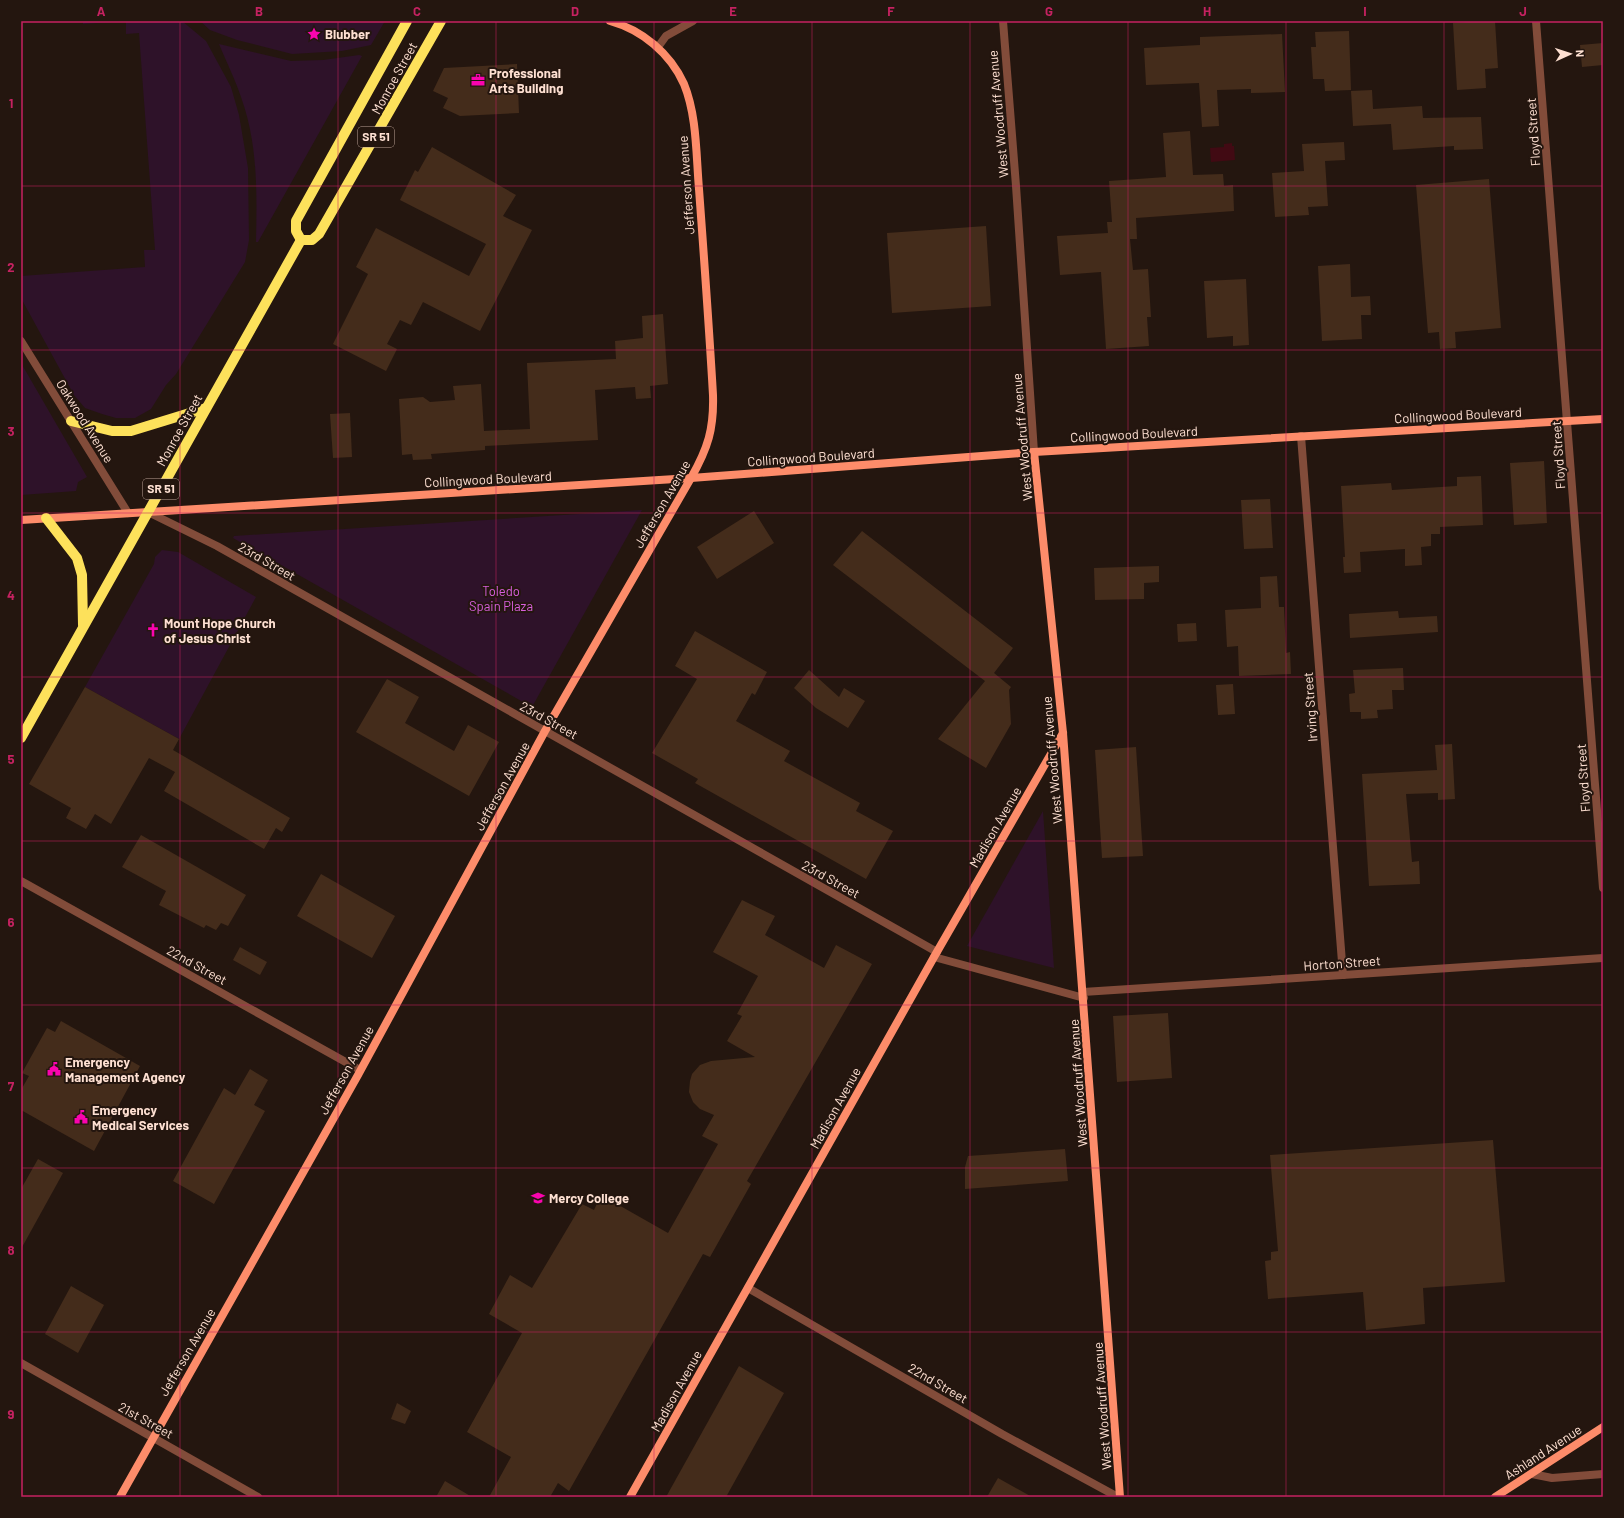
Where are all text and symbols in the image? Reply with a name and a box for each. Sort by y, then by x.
text: A [97,3,106,19]
text: B [255,3,263,19]
text: C [413,3,421,19]
text: D [571,3,579,19]
text: E [729,3,737,19]
text: F [887,3,895,19]
text: G [1045,3,1053,19]
text: H [1203,3,1211,19]
text: I [1363,3,1367,19]
text: J [1519,3,1527,19]
place icon: Blubber [306,26,322,42]
place label: Blubber [325,26,370,42]
north arrow [1550,34,1590,74]
street label: Monroe Street [368,39,420,117]
street label: West Woodruff Avenue [984,49,1012,178]
text: N [1574,49,1587,57]
place label: Professional Arts Building [489,65,563,96]
office icon: Professional Arts Building [470,72,486,88]
text: 1 [9,95,13,111]
street label: Floyd Street [1523,97,1543,167]
road number: SR 51 [358,127,394,147]
street label: Jefferson Avenue [675,135,697,235]
text: 2 [7,259,15,275]
street label: West Woodruff Avenue [1008,372,1036,501]
street label: Oakwood Avenue [53,376,117,466]
street label: Monroe Street [153,391,205,469]
street label: Collingwood Boulevard [1394,404,1522,426]
street label: Floyd Street [1548,420,1568,490]
text: 3 [7,423,15,439]
street label: Collingwood Boulevard [1070,423,1198,445]
street label: Collingwood Boulevard [747,445,875,469]
street label: Jefferson Avenue [630,457,694,551]
street label: Collingwood Boulevard [424,468,552,490]
road number: SR 51 [143,479,179,499]
street label: 23rd Street [236,538,298,584]
park label: Toledo Spain Plaza [469,583,533,614]
text: 4 [7,587,15,603]
place label: Mount Hope Church of Jesus Christ [164,615,276,646]
church icon: Mount Hope Church of Jesus Christ [145,622,161,638]
street label: Irving Street [1300,672,1320,742]
street label: West Woodruff Avenue [1038,695,1066,824]
street label: 23rd Street [517,698,581,742]
street label: Jefferson Avenue [471,739,533,833]
street label: Floyd Street [1573,743,1593,813]
text: 5 [7,751,15,767]
street label: Madison Avenue [965,784,1025,870]
street label: 23rd Street [799,857,863,901]
text: 6 [8,914,15,930]
street label: 22nd Street [164,942,230,988]
street label: Horton Street [1303,952,1381,974]
street label: West Woodruff Avenue [1066,1018,1090,1147]
street label: Jefferson Avenue [315,1023,377,1117]
place label: Emergency Management Agency [65,1054,186,1085]
public building icon: Emergency Management Agency [46,1061,62,1077]
street label: Madison Avenue [806,1064,864,1152]
text: 7 [8,1078,15,1094]
place label: Emergency Medical Services [92,1102,190,1133]
public building icon: Emergency Medical Services [73,1109,89,1125]
school or university icon: Mercy College [530,1190,546,1206]
place label: Mercy College [549,1190,629,1206]
text: 8 [7,1242,15,1258]
street label: Jefferson Avenue [155,1305,219,1399]
street label: West Woodruff Avenue [1090,1341,1114,1470]
street label: Madison Avenue [647,1347,705,1435]
street label: 22nd Street [905,1360,971,1406]
street label: 21st Street [116,1398,176,1442]
text: 9 [8,1406,15,1422]
street label: Ashland Avenue [1501,1421,1585,1483]

